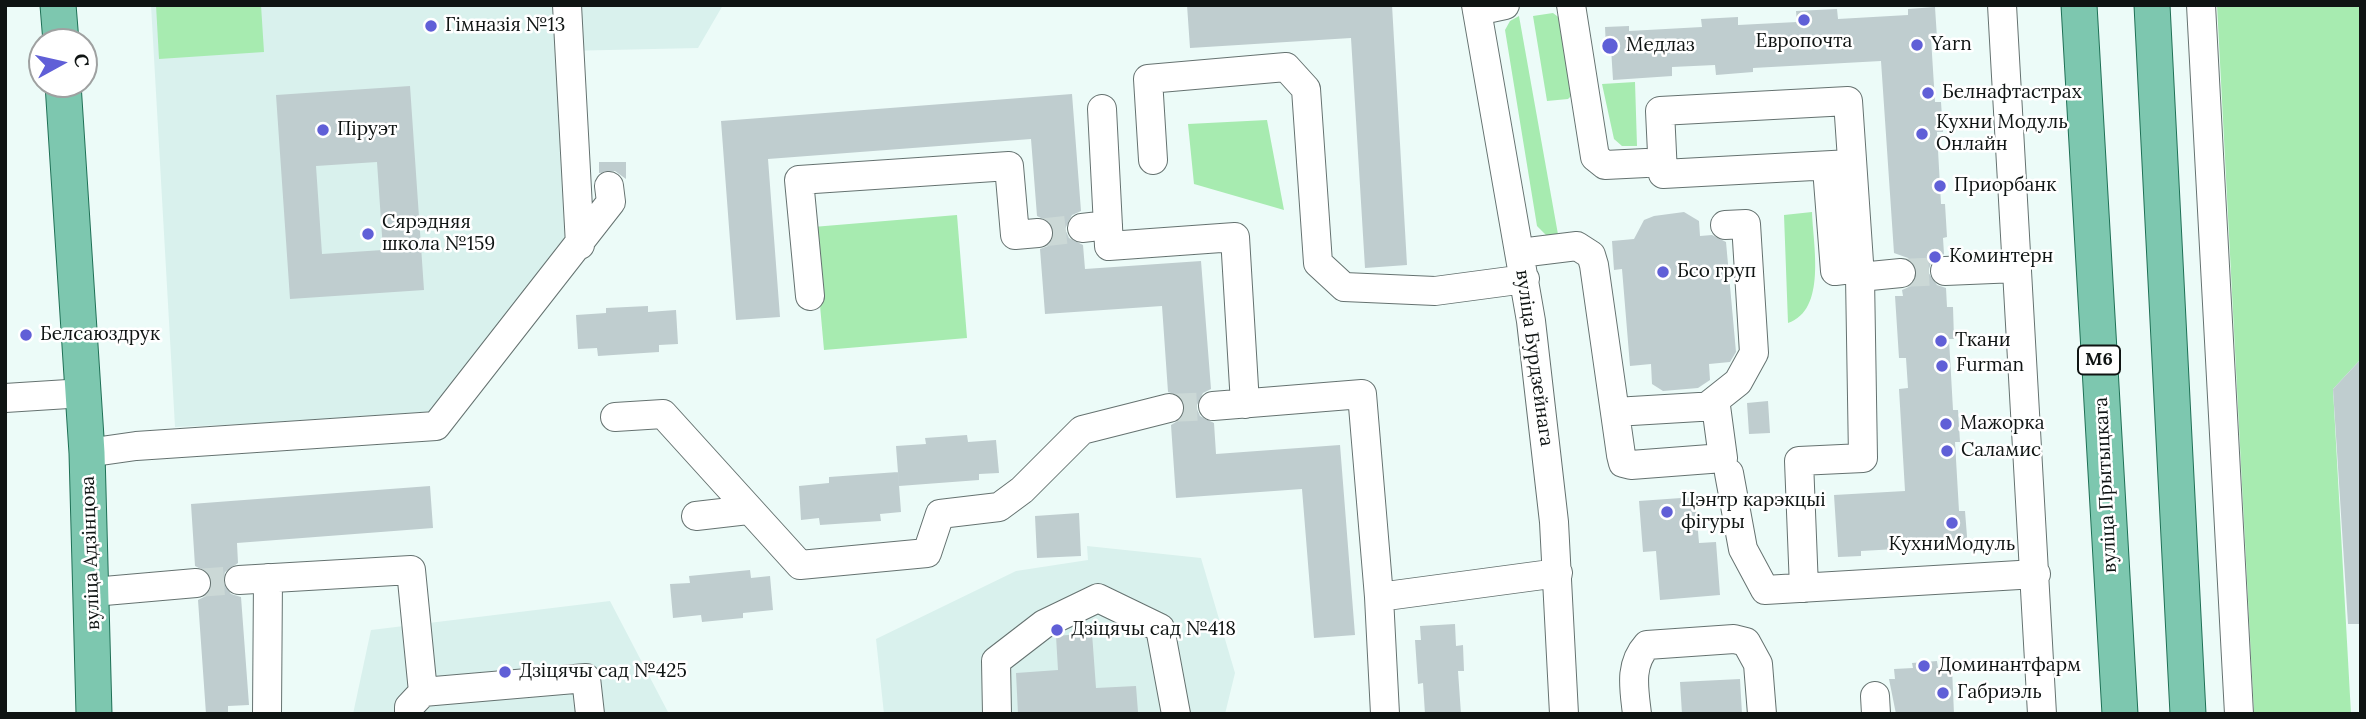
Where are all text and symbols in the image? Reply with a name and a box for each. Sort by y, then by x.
marker: Европочта [1796,12,1812,28]
place label: Гімназія №13 [445,15,565,37]
marker: Гімназія №13 [423,18,439,34]
north arrow [28,28,98,98]
place label: Европочта [1756,31,1852,53]
place label: Yarn [1931,34,1972,56]
place label: Медлаз [1626,35,1695,57]
marker: Медлаз [1600,36,1620,56]
marker: Yarn [1909,37,1925,53]
text: С [69,52,95,68]
place label: Белнафтастрах [1942,82,2082,104]
marker: Белнафтастрах [1920,85,1936,101]
place label: Кухни Модуль Онлайн [1936,112,2068,156]
place label: Піруэт [337,119,397,141]
marker: Піруэт [315,122,331,138]
marker: Кухни Модуль Онлайн [1914,126,1930,142]
place label: Приорбанк [1954,175,2056,197]
marker: Приорбанк [1932,178,1948,194]
place label: Сярэдняя школа №159 [382,212,495,256]
marker: Сярэдняя школа №159 [360,226,376,242]
place label: Коминтерн [1949,246,2053,268]
marker: Коминтерн [1927,249,1943,265]
place label: Бсо груп [1677,261,1756,283]
marker: Бсо груп [1655,264,1671,280]
street label: вуліца Бурдзейнага [1510,268,1558,448]
place label: Белсаюздрук [40,324,160,346]
marker: Белсаюздрук [18,327,34,343]
place label: Ткани [1955,330,2011,352]
marker: Ткани [1933,333,1949,349]
road number: М6 [2078,346,2120,374]
place label: Furman [1956,355,2024,377]
marker: Furman [1934,358,1950,374]
street label: вуліца Прытыцкага [2090,396,2122,574]
place label: Мажорка [1960,413,2044,435]
marker: Мажорка [1938,416,1954,432]
place label: Саламис [1961,440,2041,462]
marker: Саламис [1939,443,1955,459]
street label: вуліца Адзінцова [77,475,105,631]
place label: Цэнтр карэкцыі фігуры [1681,490,1826,534]
marker: Цэнтр карэкцыі фігуры [1659,504,1675,520]
marker: КухниМодуль [1944,515,1960,531]
place label: КухниМодуль [1889,534,2015,556]
place label: Дзіцячы сад №418 [1071,619,1236,641]
marker: Дзіцячы сад №418 [1049,622,1065,638]
place label: Доминантфарм [1938,655,2081,677]
marker: Доминантфарм [1916,658,1932,674]
place label: Дзіцячы сад №425 [519,661,687,683]
marker: Дзіцячы сад №425 [497,664,513,680]
place label: Габриэль [1957,682,2042,704]
marker: Габриэль [1935,685,1951,701]

